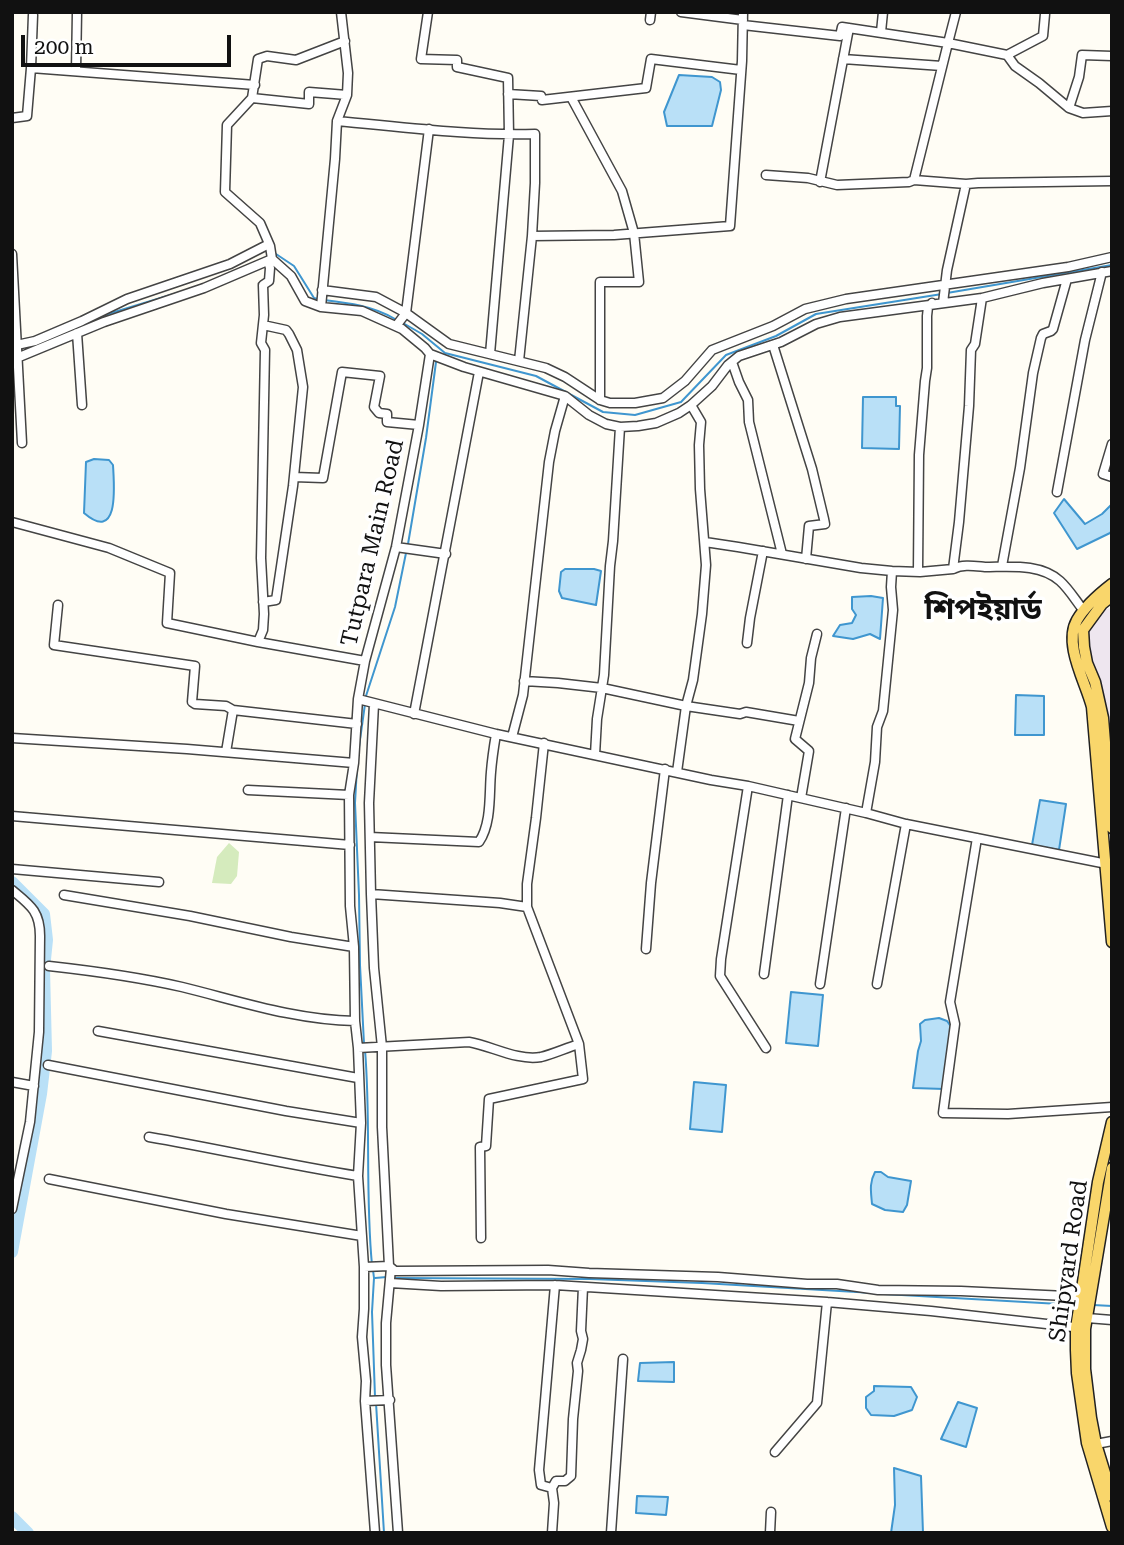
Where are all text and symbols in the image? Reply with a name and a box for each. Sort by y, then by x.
scale bar [24,21,234,65]
text: 200 m [34,35,94,59]
street label: Tutpara Main Road [336,437,410,649]
district label: শিপইয়ার্ড [924,592,1042,628]
street label: Shipyard Road [1044,1178,1094,1344]

